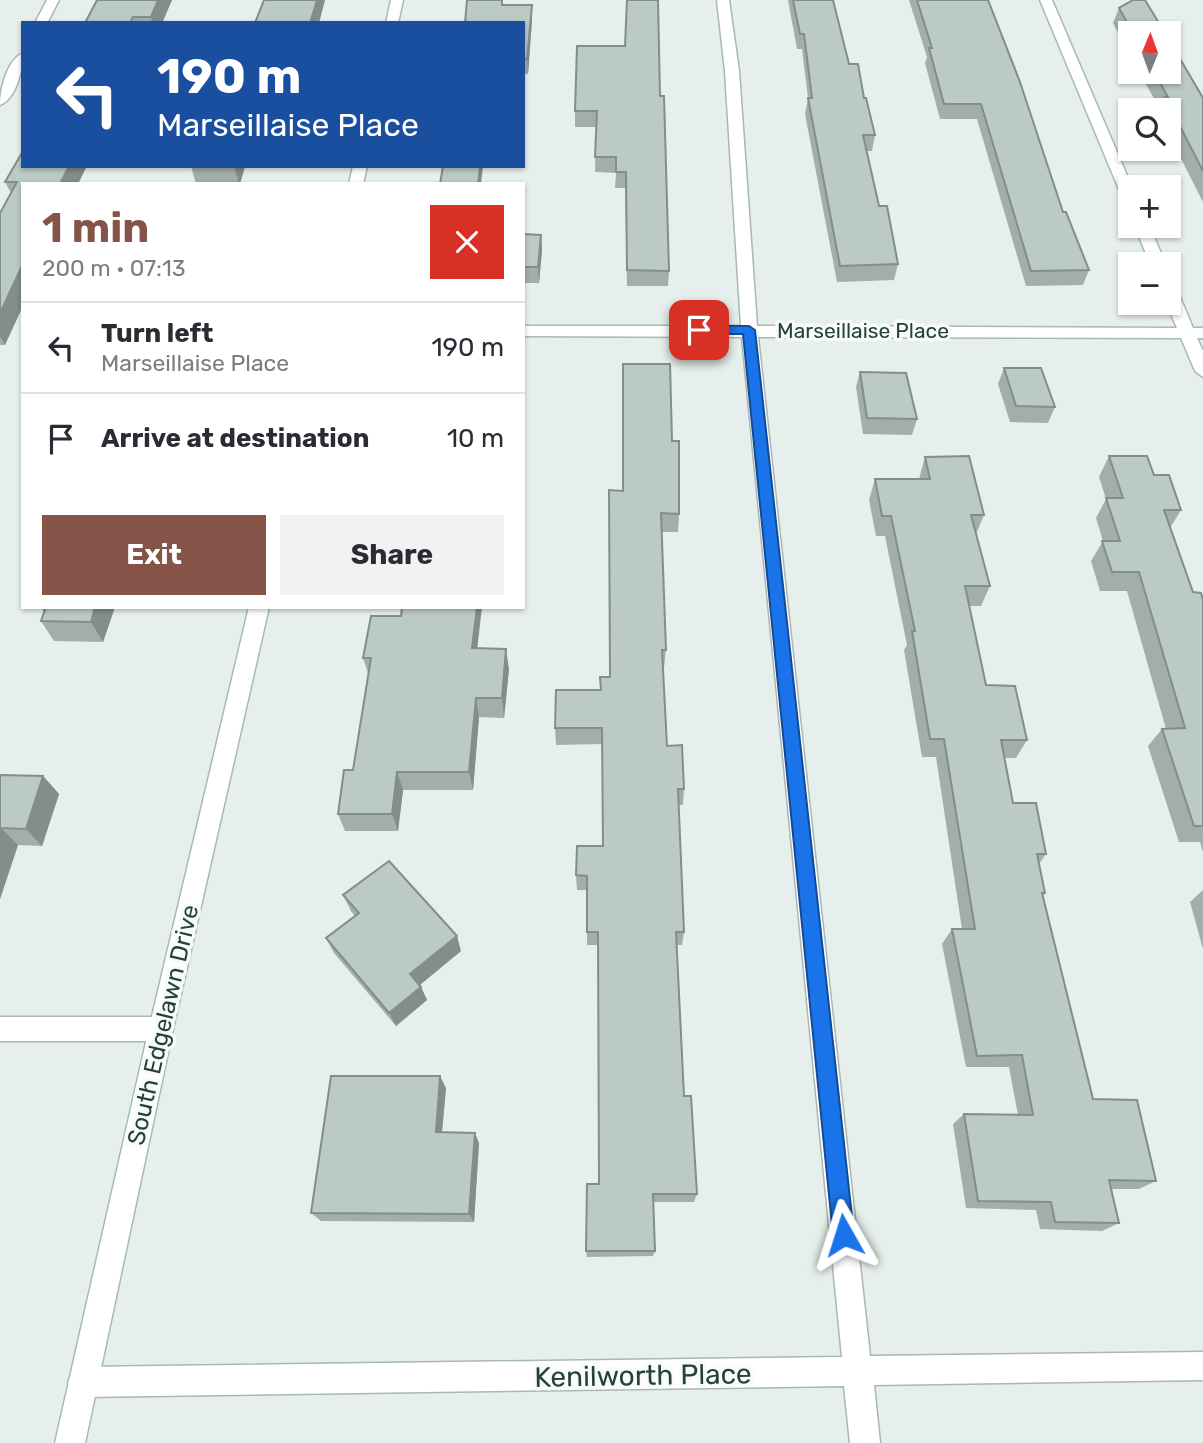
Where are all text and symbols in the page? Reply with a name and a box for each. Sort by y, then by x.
north arrow [1118,21,1181,84]
map controls [1118,21,1181,315]
text: 190 m [157,47,301,105]
icon: left [42,49,133,140]
button: search [1118,98,1181,161]
text: Marseillaise Place [157,106,419,144]
button: + [1118,175,1181,238]
text: 1 min [42,203,149,253]
button: close [430,205,504,279]
button: − [1118,252,1181,315]
text: 200 m · 07:13 [42,254,186,282]
pin [669,300,729,360]
icon: arrive [680,311,718,349]
text: Turn left [101,318,213,349]
street label: Marseillaise Place [777,318,949,343]
icon: left [42,329,80,367]
text: 190 m [431,332,504,363]
text: Marseillaise Place [101,349,289,377]
icon: arrive [42,420,80,458]
text: Arrive at destination [101,423,369,454]
text: 10 m [447,423,504,454]
button: Exit [42,515,266,595]
button: Share [280,515,504,595]
street label: South Edgelawn Drive [122,902,204,1148]
position arrow [807,1198,881,1272]
street label: Kenilworth Place [534,1357,752,1394]

